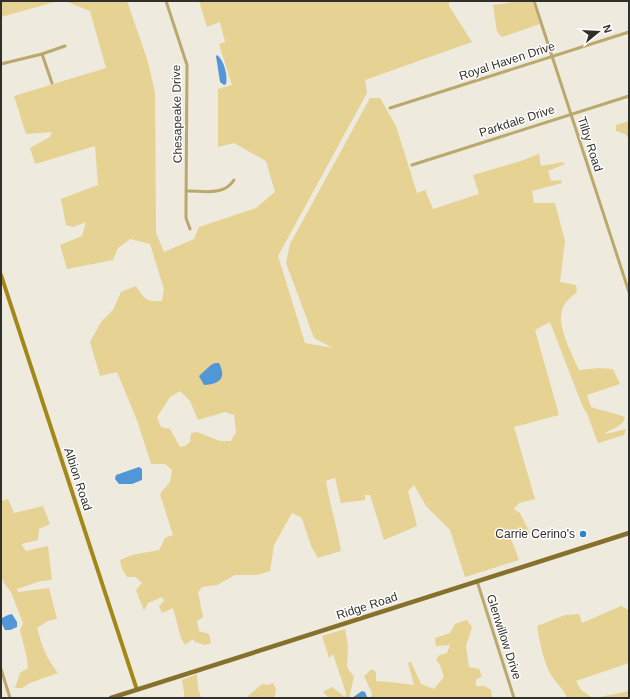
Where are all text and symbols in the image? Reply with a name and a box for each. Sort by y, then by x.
north arrow [578,12,618,52]
text: N [601,23,614,35]
street label: Royal Haven Drive [457,39,557,83]
street label: Chesapeake Drive [169,64,185,163]
street label: Parkdale Drive [477,102,557,140]
street label: Tilby Road [575,115,605,173]
street label: Albion Road [61,446,95,512]
place label: Carrie Cerino's [495,527,575,541]
marker: Carrie Cerino's [578,529,588,539]
street label: Ridge Road [335,590,399,622]
street label: Glenwillow Drive [484,593,524,682]

